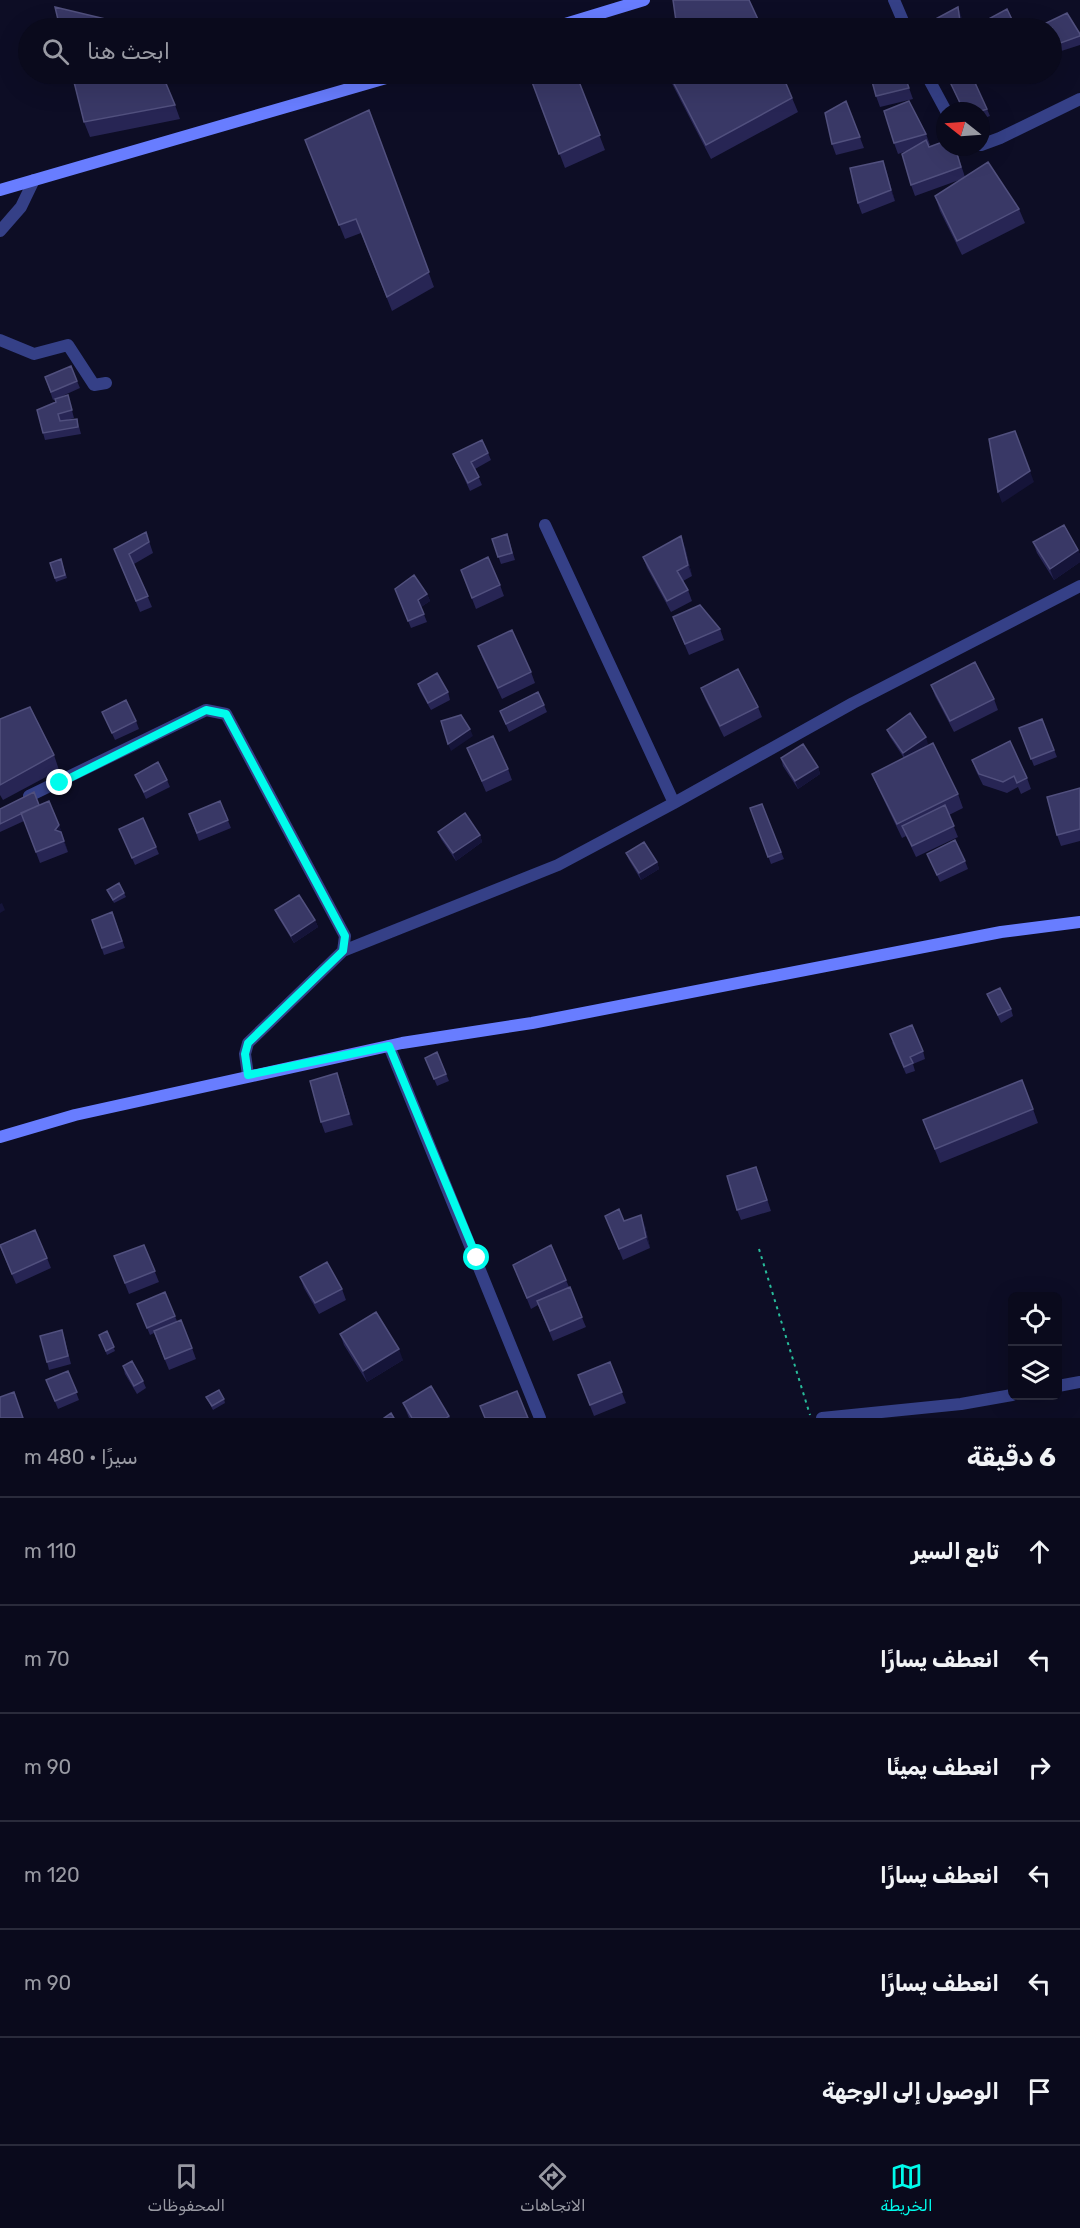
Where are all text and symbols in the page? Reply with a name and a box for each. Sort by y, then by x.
search box [18,18,1062,84]
icon: search [39,35,72,68]
text: ابحث هنا [87,38,170,65]
north arrow [936,102,990,156]
route end [46,769,72,795]
route start [463,1244,489,1270]
map controls [1008,1292,1062,1400]
button: locate [1008,1292,1062,1346]
button: layers [1008,1346,1062,1400]
text: 6 دقيقة [967,1442,1056,1473]
text: سيرًا · 480 m [24,1445,138,1469]
icon: ahead [1023,1535,1056,1568]
text: تابع السير [911,1538,999,1565]
text: 110 m [24,1539,77,1563]
icon: left [1023,1643,1056,1676]
text: انعطف يسارًا [880,1646,999,1673]
text: 70 m [24,1647,70,1671]
icon: right [1023,1751,1056,1784]
text: انعطف يمينًا [886,1754,999,1781]
text: 90 m [24,1755,71,1779]
icon: left [1023,1859,1056,1892]
text: انعطف يسارًا [880,1862,999,1889]
text: 120 m [24,1863,80,1887]
icon: left [1023,1967,1056,2000]
text: انعطف يسارًا [880,1970,999,1997]
text: 90 m [24,1971,71,1995]
icon: arrive [1023,2075,1056,2108]
text: الوصول إلى الوجهة [822,2078,999,2105]
tab: المحفوظات [147,2160,225,2215]
tab: الاتجاهات [520,2160,586,2215]
tab: الخريطة [881,2160,933,2215]

